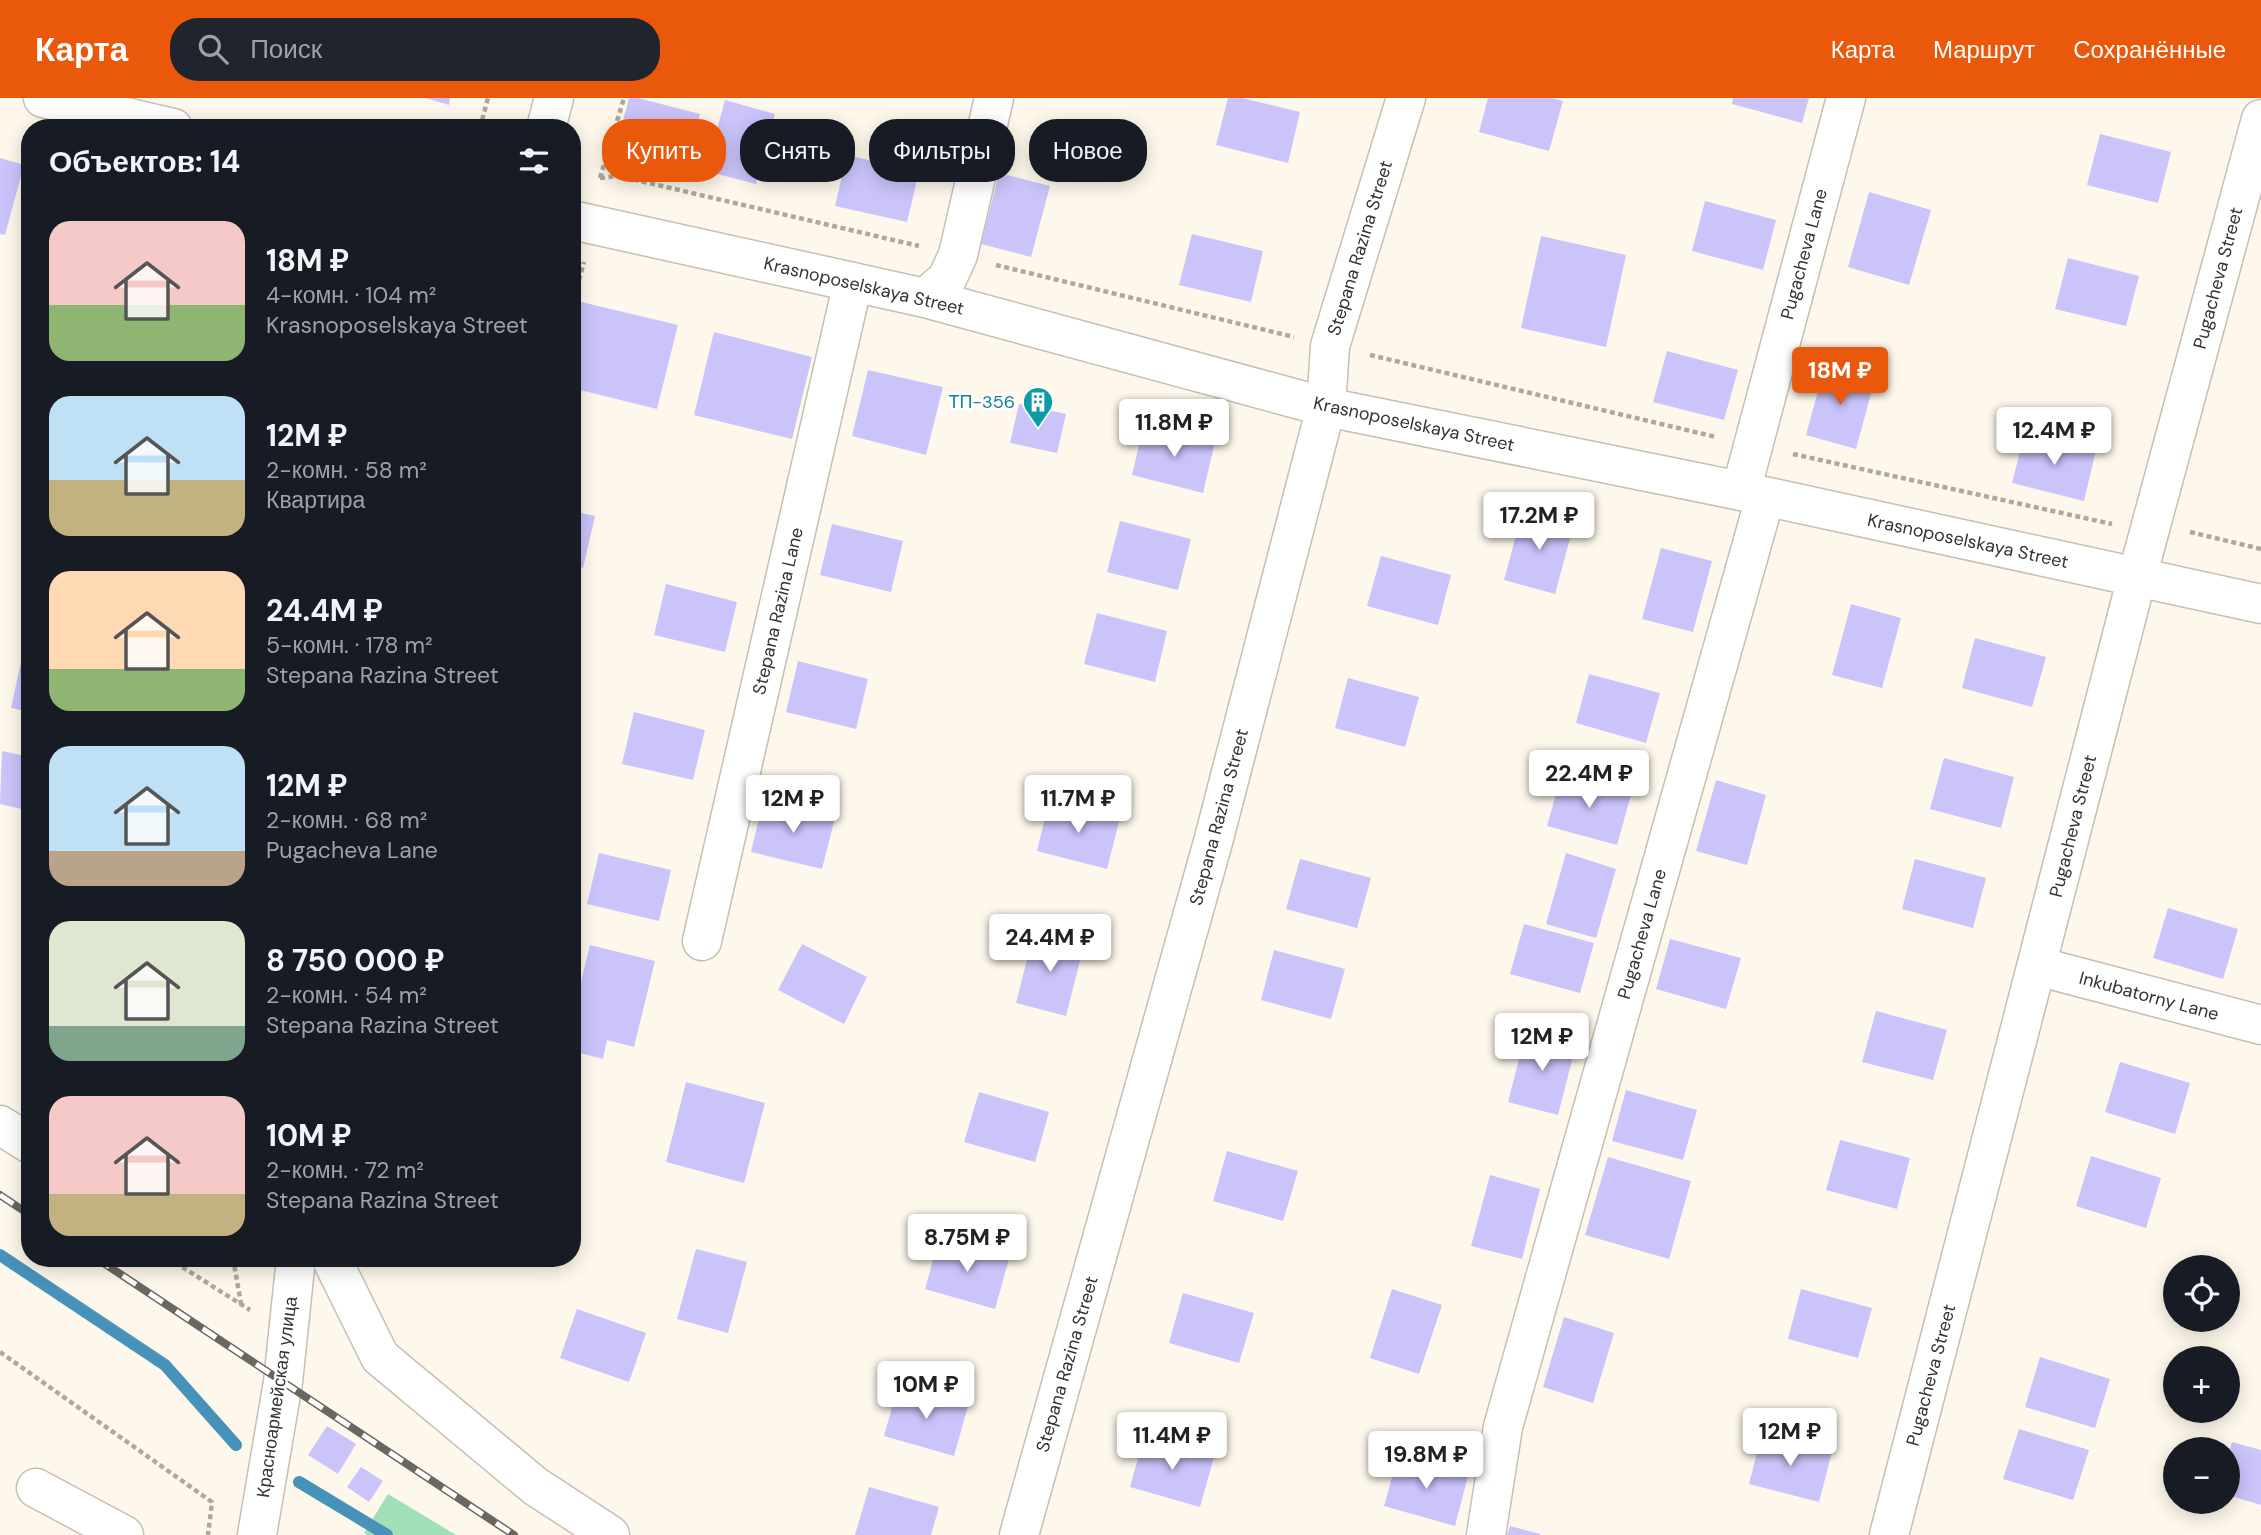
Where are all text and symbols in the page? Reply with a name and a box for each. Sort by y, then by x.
search box [170,18,660,81]
text: Карта [35,28,128,71]
icon: search [194,30,232,68]
text: Поиск [250,32,322,66]
text: Карта [1831,34,1895,65]
text: Маршрут [1933,34,2035,65]
text: Сохранённые [2073,34,2226,65]
chip: Купить [602,119,726,182]
chip: Снять [740,119,855,182]
chip: Фильтры [869,119,1015,182]
chip: Новое [1029,119,1147,182]
text: Объектов: 14 [49,142,240,181]
icon: filters [515,142,553,180]
street label: Stepana Razina Street [1322,157,1398,339]
street label: Pugacheva Lane [1775,186,1833,322]
street label: Pugacheva Street [2188,205,2248,351]
text: 18M ₽ [266,241,349,280]
icon: home [105,249,189,333]
street label: Krasnoposelskaya Street [762,251,966,321]
text: 4-комн. · 104 m² [266,280,436,310]
text: Krasnoposelskaya Street [266,310,528,340]
pin: 18M ₽ [1791,348,1889,407]
text: 18M ₽ [1808,355,1872,385]
building icon: ТП-356 [1021,385,1055,429]
place label: ТП-356 [948,390,1015,414]
street label: Krasnoposelskaya Street [1311,391,1517,457]
pin: 11.8M ₽ [1109,400,1239,459]
text: 11.8M ₽ [1135,407,1213,437]
pin: 12.4M ₽ [1989,408,2119,467]
text: 12.4M ₽ [2012,415,2096,445]
text: 12M ₽ [266,416,347,455]
icon: home [105,424,189,508]
text: 2-комн. · 58 m² [266,455,427,485]
text: Квартира [266,485,365,515]
pin: 17.2M ₽ [1474,492,1604,552]
text: 17.2M ₽ [1499,500,1579,530]
street label: Krasnoposelskaya Street [1865,508,2071,574]
street label: Stepana Razina Lane [747,525,809,697]
text: 24.4M ₽ [266,591,383,630]
icon: home [105,599,189,683]
text: 5-комн. · 178 m² [266,630,433,660]
text: Stepana Razina Street [266,660,499,690]
street label: Stepana Razina Street [1184,726,1254,908]
pin: 22.4M ₽ [1524,750,1654,810]
street label: Pugacheva Street [2044,752,2102,900]
text: 22.4M ₽ [1545,758,1633,788]
text: 12M ₽ [266,766,347,805]
icon: home [105,774,189,858]
pin: 12M ₽ [744,776,842,835]
pin: 11.7M ₽ [1013,776,1143,835]
text: 12M ₽ [762,783,824,813]
text: 11.7M ₽ [1040,783,1116,813]
text: 2-комн. · 68 m² [266,805,427,835]
text: Pugacheva Lane [266,835,438,865]
street label: Pugacheva Lane [1612,866,1672,1002]
pin: 24.4M ₽ [985,914,1115,974]
text: 24.4M ₽ [1005,922,1095,952]
text: 8 750 000 ₽ [266,941,444,980]
icon: home [105,949,189,1033]
street label: Inkubatorny Lane [2077,966,2221,1026]
text: 2-комн. · 54 m² [266,980,427,1010]
text: Stepana Razina Street [266,1010,499,1040]
pin: 12M ₽ [1493,1014,1591,1073]
text: 12M ₽ [1511,1021,1573,1051]
text: 10M ₽ [266,1116,351,1155]
icon: home [105,1124,189,1208]
text: 2-комн. · 72 m² [266,1155,424,1185]
text: Stepana Razina Street [266,1185,499,1215]
pin: 8.75M ₽ [902,1214,1032,1274]
text: 8.75M ₽ [924,1222,1010,1252]
map controls [2163,1255,2240,1514]
button: locate [2163,1255,2240,1332]
street label: Stepana Razina Street [1030,1273,1104,1455]
street label: Красноармейская улица [251,1294,303,1499]
street label: Pugacheva Street [1901,1302,1961,1448]
button: + [2163,1346,2240,1423]
pin: 10M ₽ [877,1362,975,1421]
text: 10M ₽ [893,1369,959,1399]
pin: 12M ₽ [1741,1408,1839,1468]
pin: 11.4M ₽ [1107,1412,1237,1472]
text: 12M ₽ [1759,1416,1821,1446]
text: 11.4M ₽ [1133,1420,1211,1450]
pin: 19.8M ₽ [1361,1432,1491,1491]
button: − [2163,1437,2240,1514]
text: 19.8M ₽ [1384,1439,1468,1469]

